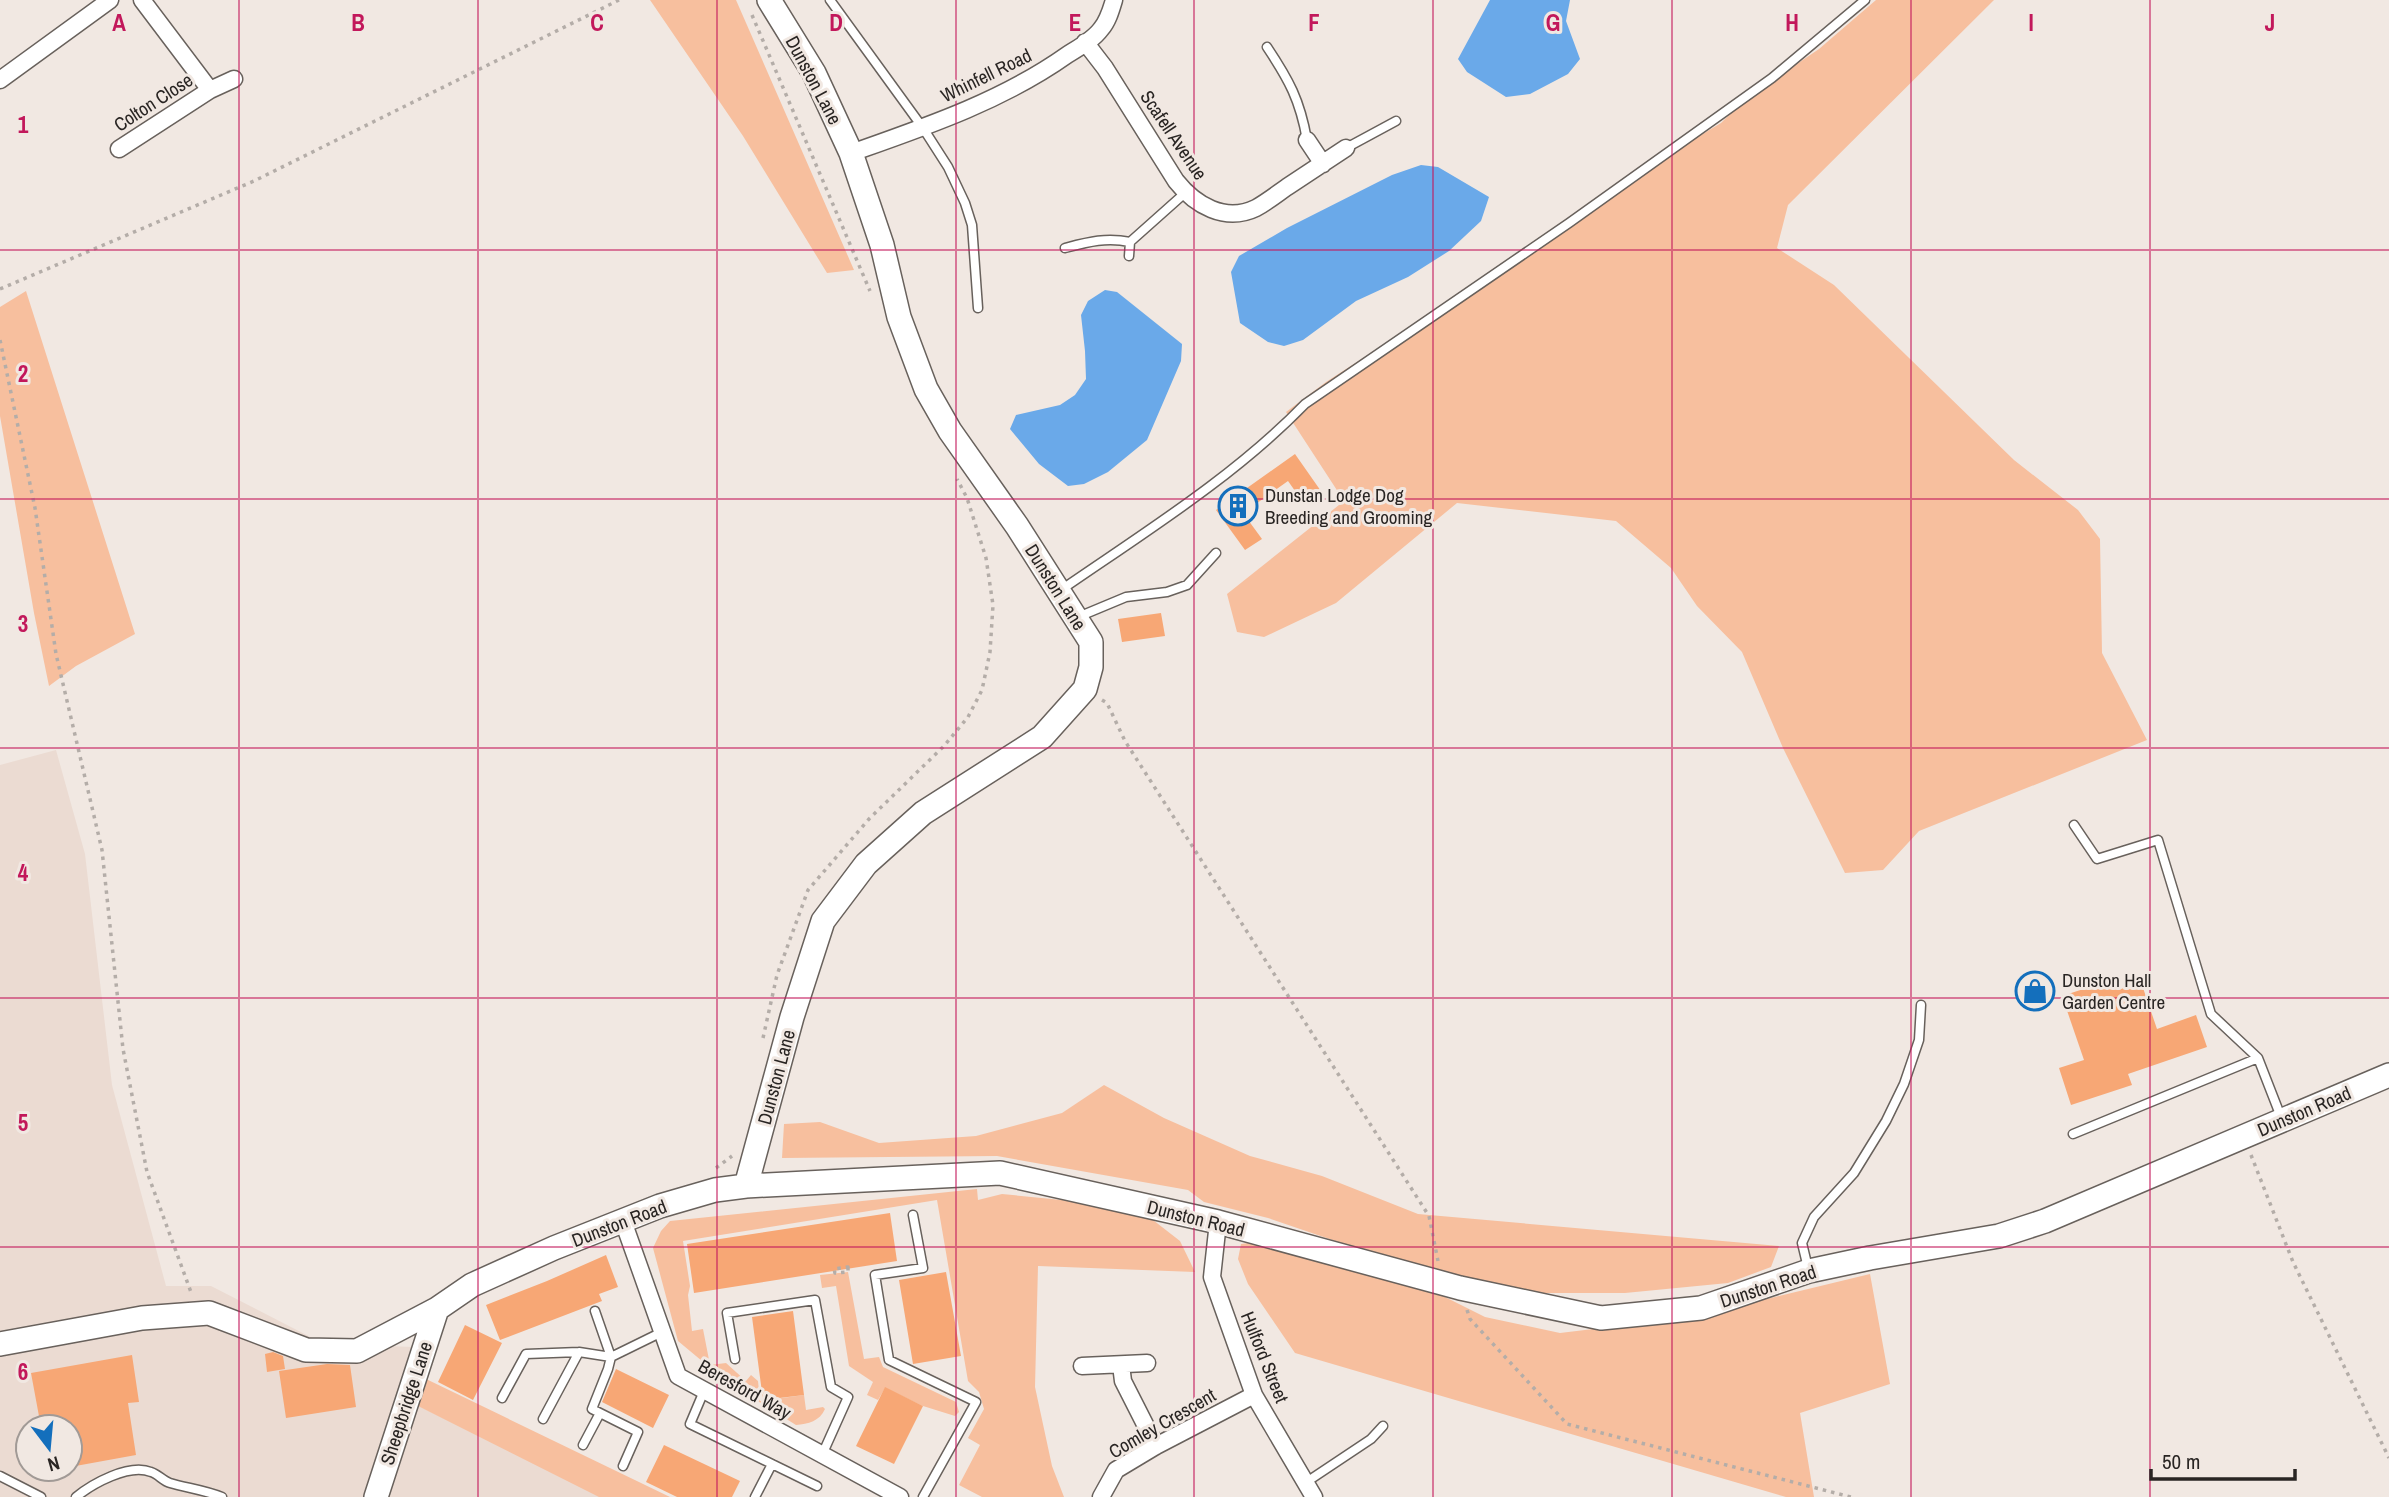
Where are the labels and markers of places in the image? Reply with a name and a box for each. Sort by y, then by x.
place label: Dunstan Lodge Dog Breeding and Grooming [1265,482,1432,530]
building icon: Dunstan Lodge Dog Breeding and Grooming [1217,485,1259,527]
place label: Dunston Hall Garden Centre [2062,967,2165,1015]
shop icon: Dunston Hall Garden Centre [2014,970,2056,1012]

